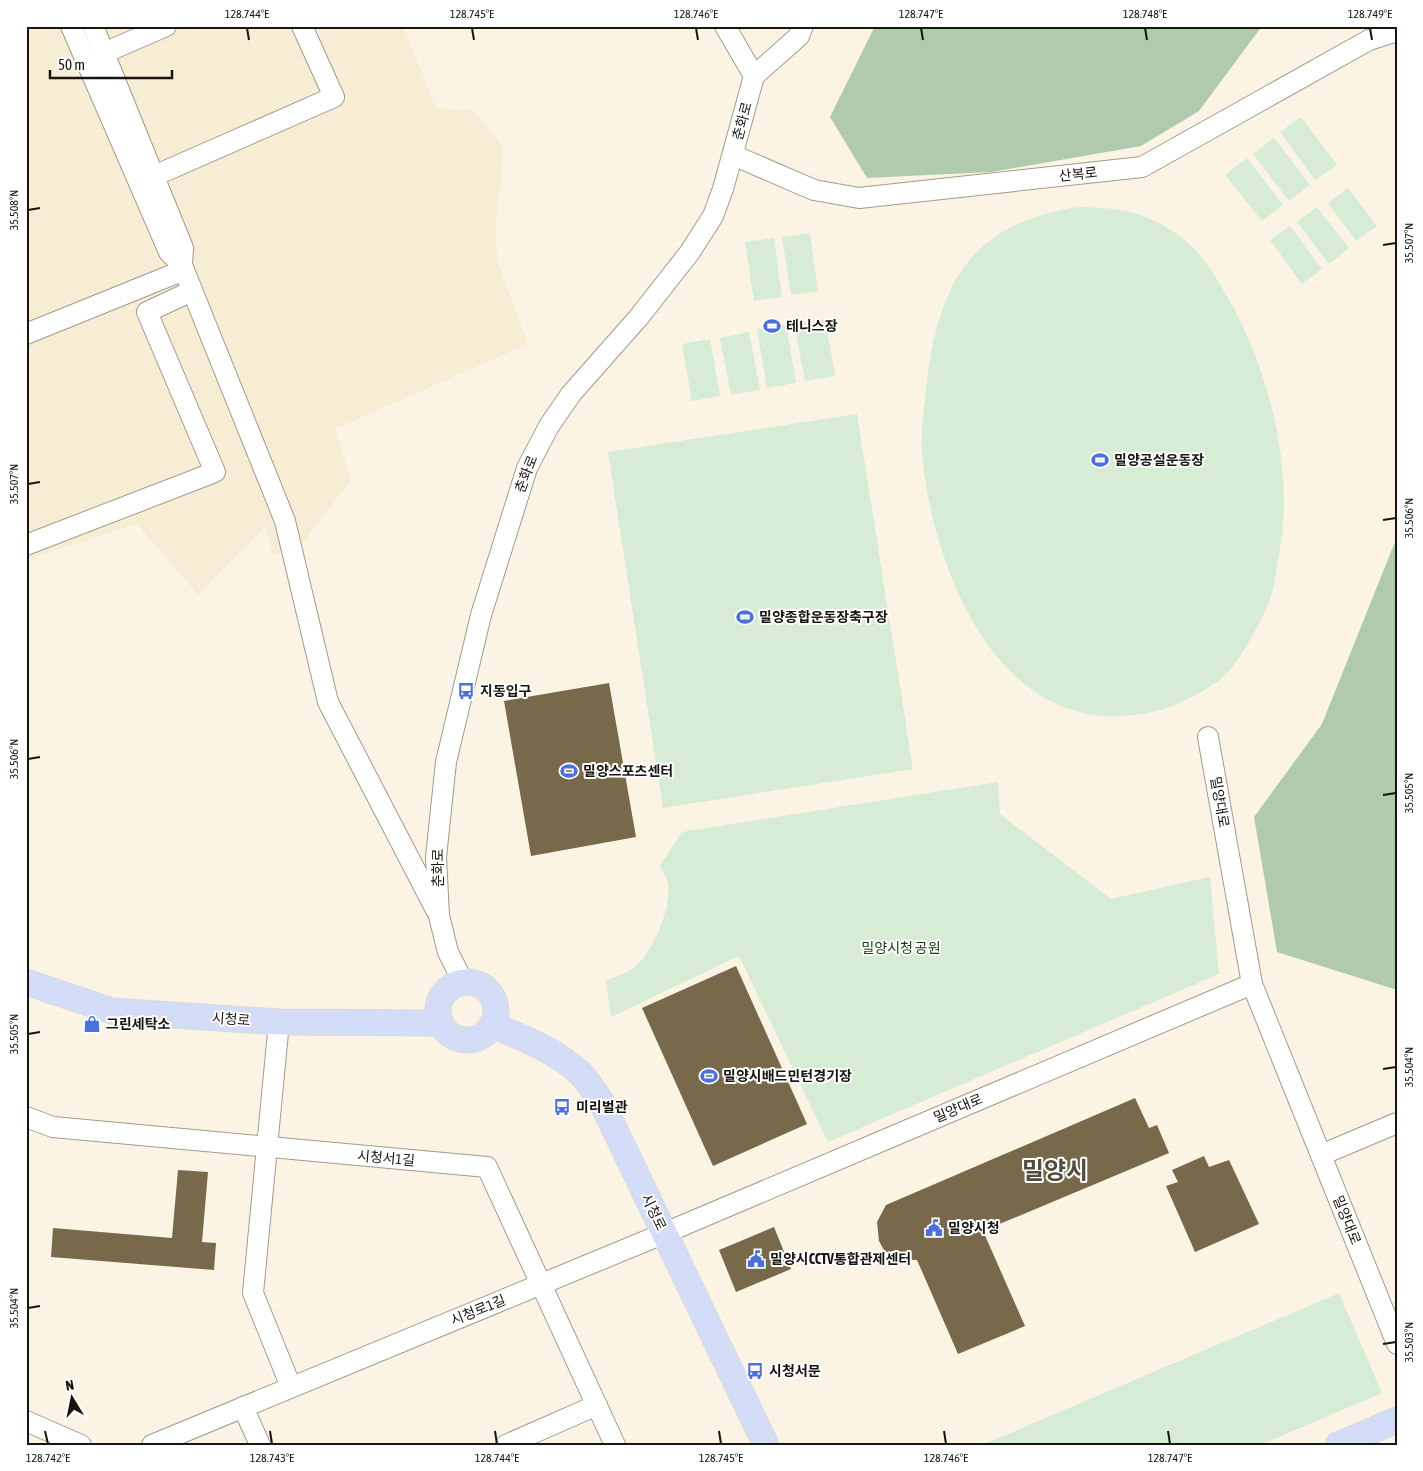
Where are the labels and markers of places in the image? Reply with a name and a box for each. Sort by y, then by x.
sports icon: 테니스장 [762,316,782,336]
place label: 테니스장 [786,318,838,334]
sports icon: 밀양공설운동장 [1090,450,1110,470]
place label: 밀양공설운동장 [1114,452,1204,468]
sports icon: 밀양종합운동장축구장 [735,607,755,627]
place label: 밀양종합운동장축구장 [759,609,888,625]
bus stop icon: 지동입구 [456,681,476,701]
place label: 지동입구 [480,683,532,699]
sports icon: 밀양스포츠센터 [559,761,579,781]
place label: 밀양스포츠센터 [583,763,673,779]
shop icon: 그린세탁소 [82,1014,102,1034]
place label: 그린세탁소 [106,1016,171,1032]
sports icon: 밀양시배드민턴경기장 [699,1066,719,1086]
place label: 밀양시배드민턴경기장 [723,1068,852,1084]
bus stop icon: 미리벌관 [552,1097,572,1117]
place label: 미리벌관 [576,1099,628,1115]
public building icon: 밀양시청 [924,1218,944,1238]
place label: 밀양시청 [948,1220,1000,1236]
public building icon: 밀양시CCTV통합관제센터 [746,1249,766,1269]
place label: 밀양시CCTV통합관제센터 [770,1251,911,1267]
bus stop icon: 시청서문 [745,1361,765,1381]
place label: 시청서문 [769,1363,821,1379]

